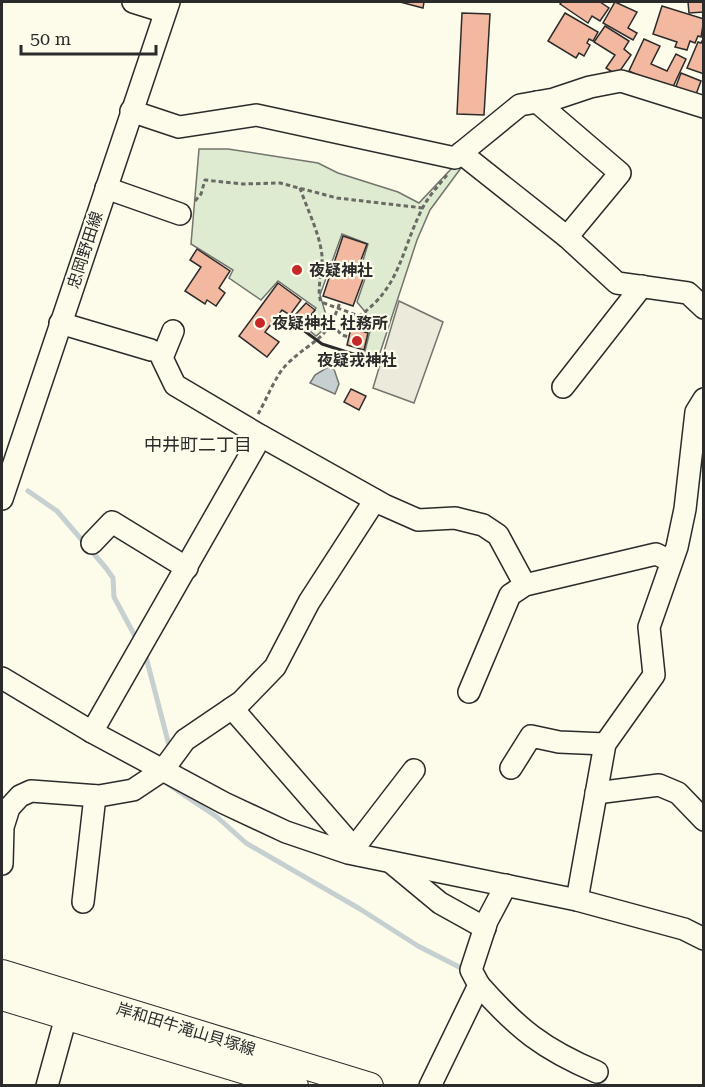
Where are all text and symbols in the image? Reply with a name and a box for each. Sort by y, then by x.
scale bar [21,18,156,56]
text: 50 m [30,28,71,49]
street label: 忠岡野田線 [64,209,106,291]
place label: 夜疑神社 [309,261,373,280]
marker: 夜疑神社 [290,263,304,277]
place label: 夜疑神社 社務所 [272,314,388,333]
marker: 夜疑神社 社務所 [253,316,267,330]
marker: 夜疑戎神社 [350,334,364,348]
place label: 夜疑戎神社 [317,351,397,370]
district label: 中井町二丁目 [144,434,252,455]
street label: 岸和田牛滝山貝塚線 [114,999,258,1059]

